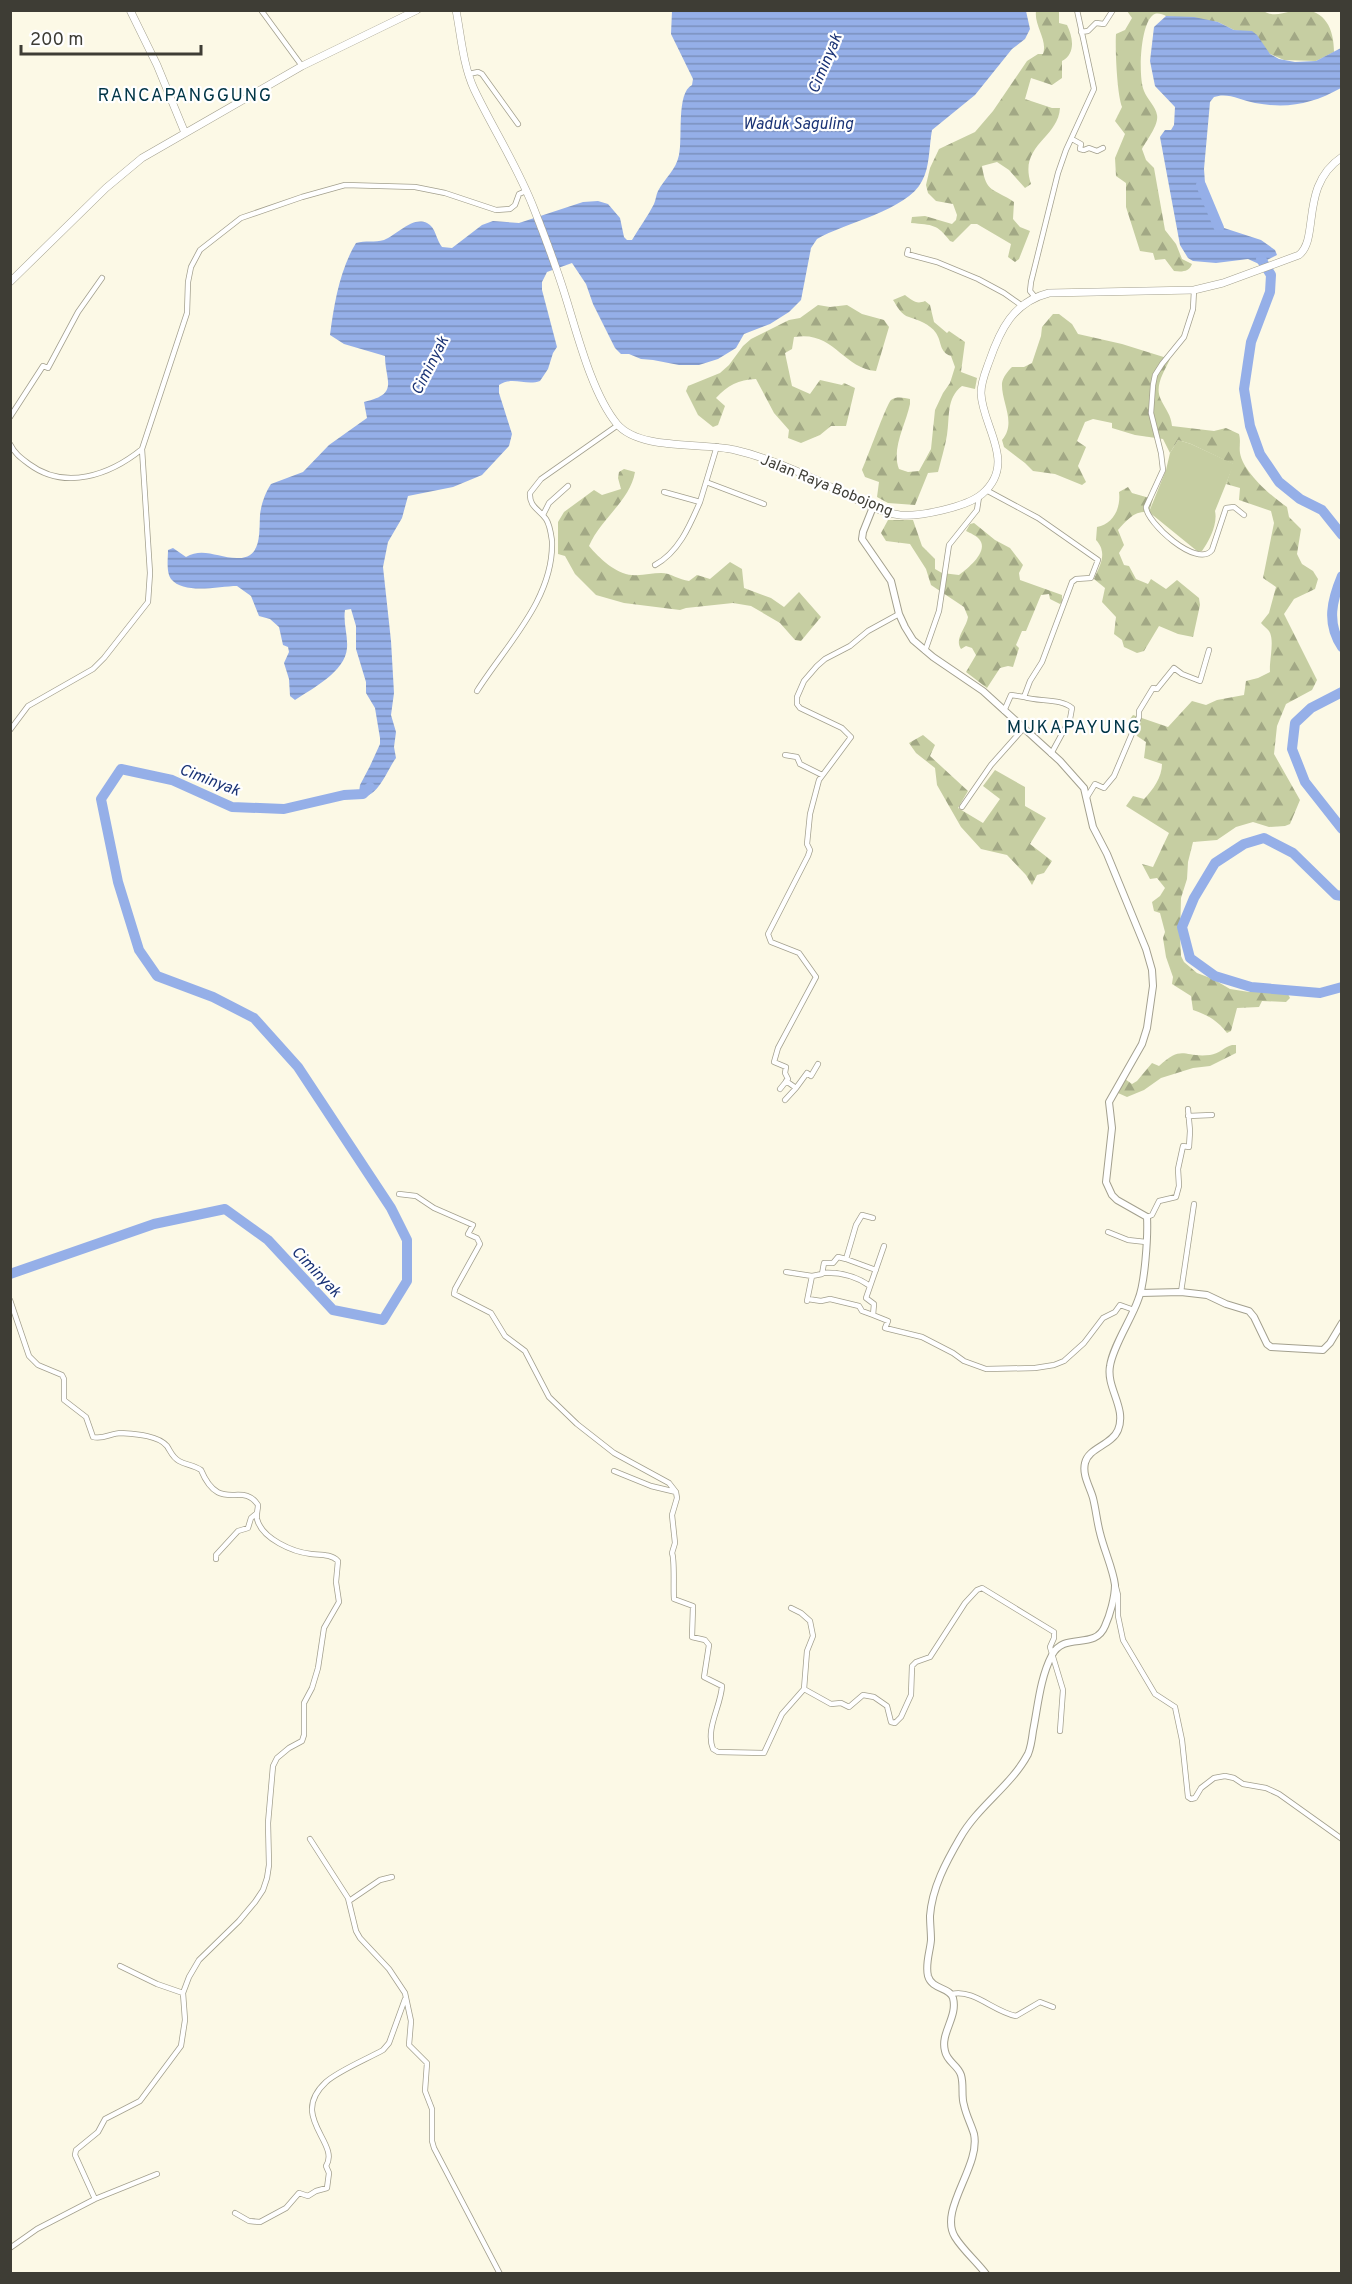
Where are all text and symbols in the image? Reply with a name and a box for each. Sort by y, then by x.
scale bar [21,18,201,56]
text: 200 m [30,29,83,52]
water label: Ciminyak [804,30,848,97]
district label: RANCAPANGGUNG [97,85,273,108]
water label: Waduk Saguling [743,115,854,135]
water label: Ciminyak [407,332,455,399]
street label: Jalan Raya Bobojong [757,451,896,522]
district label: MUKAPAYUNG [1007,717,1141,740]
water label: Ciminyak [176,760,243,802]
water label: Ciminyak [286,1243,345,1303]

